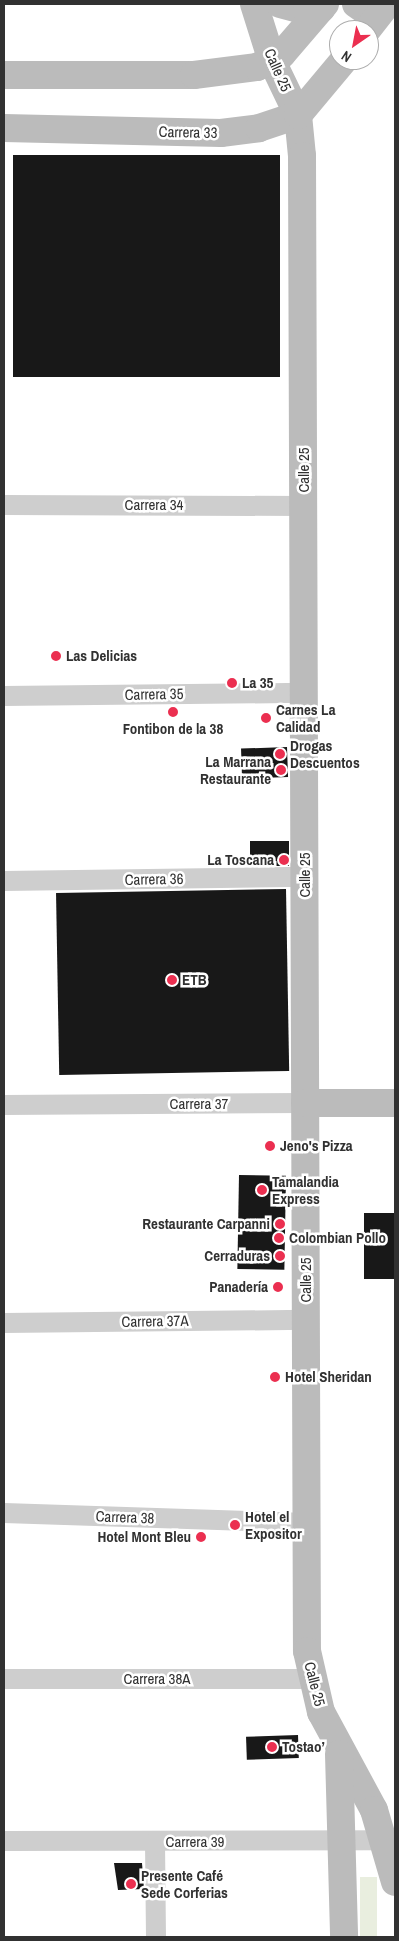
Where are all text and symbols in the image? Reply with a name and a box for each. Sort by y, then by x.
north arrow [329,20,379,70]
street label: Calle 25 [261,46,295,94]
text: N [338,47,355,67]
street label: Carrera 33 [158,122,218,142]
street label: Calle 25 [295,447,313,493]
street label: Carrera 34 [125,496,183,514]
place label: Las Delicias [66,647,137,665]
marker: Las Delicias [50,650,62,662]
place label: La 35 [242,674,273,692]
marker: La 35 [226,677,238,689]
street label: Carrera 35 [124,684,184,704]
place label: Carnes La Calidad [276,700,335,735]
marker: Fontibon de la 38 [167,706,179,718]
marker: Carnes La Calidad [260,712,272,724]
place label: Fontibon de la 38 [123,720,223,738]
place label: Drogas Descuentos [290,736,360,771]
marker: Drogas Descuentos [274,748,286,760]
place label: La Marrana Restaurante [200,752,271,787]
marker: La Marrana Restaurante [275,764,287,776]
place label: La Toscana [207,851,274,869]
street label: Calle 25 [296,852,314,898]
marker: La Toscana [278,854,290,866]
street label: Carrera 36 [124,869,184,889]
place label: ETB [182,971,207,989]
marker: ETB [166,974,178,986]
street label: Carrera 37 [170,1095,228,1113]
place label: Jeno's Pizza [280,1137,353,1155]
marker: Jeno's Pizza [264,1140,276,1152]
place label: Tamalandia Express [272,1172,339,1207]
marker: Tamalandia Express [256,1184,268,1196]
place label: Restaurante Carpanni [142,1215,270,1233]
marker: Restaurante Carpanni [274,1218,286,1230]
place label: Colombian Pollo [289,1229,386,1247]
marker: Colombian Pollo [273,1232,285,1244]
place label: Cerraduras [204,1247,270,1265]
marker: Cerraduras [274,1250,286,1262]
street label: Calle 25 [297,1257,315,1303]
place label: Panadería [209,1278,268,1296]
marker: Panadería [272,1281,284,1293]
street label: Carrera 37A [121,1311,189,1331]
place label: Hotel Sheridan [285,1368,372,1386]
marker: Hotel Sheridan [269,1371,281,1383]
street label: Carrera 38 [95,1507,155,1527]
place label: Hotel el Expositor [245,1507,302,1542]
marker: Hotel el Expositor [229,1519,241,1531]
place label: Hotel Mont Bleu [97,1528,191,1546]
marker: Hotel Mont Bleu [195,1531,207,1543]
street label: Calle 25 [301,1660,329,1708]
street label: Carrera 38A [124,1670,190,1688]
place label: Tostao’ [282,1738,325,1756]
marker: Tostao’ [266,1741,278,1753]
street label: Carrera 39 [166,1833,224,1851]
place label: Presente Café Sede Corferias [141,1866,228,1901]
marker: Presente Café Sede Corferias [125,1878,137,1890]

